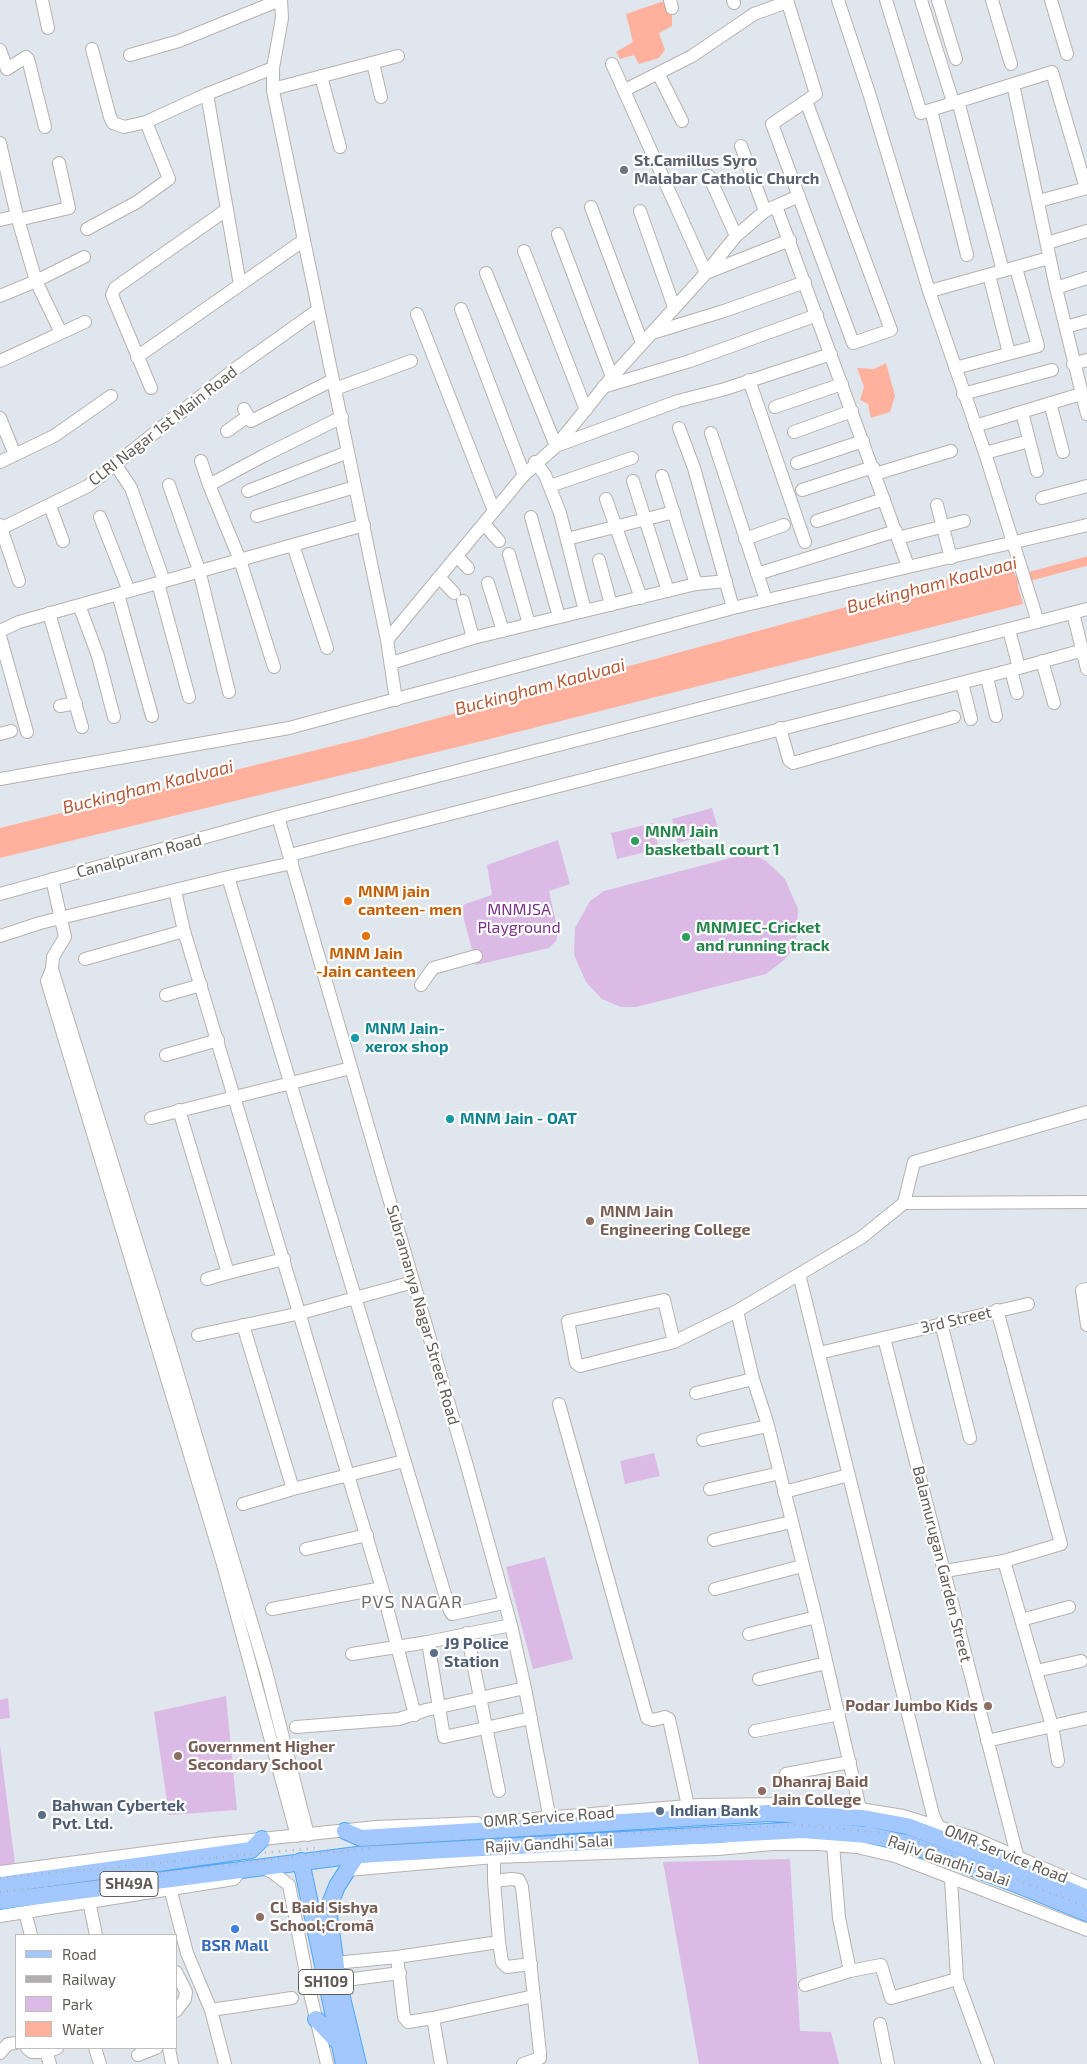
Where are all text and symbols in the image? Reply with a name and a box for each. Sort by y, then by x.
place label: St.Camillus Syro Malabar Catholic Church [634,151,819,189]
marker: St.Camillus Syro Malabar Catholic Church [618,164,630,176]
street label: CLRI Nagar 1st Main Road [85,362,241,490]
water label: Buckingham Kaalvaai [844,552,1020,618]
water label: Buckingham Kaalvaai [452,654,628,720]
water label: Buckingham Kaalvaai [60,755,236,819]
place label: MNM Jain basketball court 1 [645,822,780,860]
street label: Canalpuram Road [74,830,204,882]
marker: MNM Jain basketball court 1 [629,835,641,847]
place label: MNM jain canteen- men [358,882,462,920]
marker: MNM jain canteen- men [342,895,354,907]
park label: MNMJSA Playground [477,900,561,938]
place label: MNMJEC-Cricket and running track [696,918,830,956]
marker: MNM Jain -Jain canteen [360,930,372,942]
marker: MNMJEC-Cricket and running track [680,931,692,943]
place label: MNM Jain -Jain canteen [316,944,416,982]
place label: MNM Jain- xerox shop [365,1019,448,1057]
marker: MNM Jain- xerox shop [349,1032,361,1044]
place label: MNM Jain - OAT [460,1109,577,1129]
marker: MNM Jain - OAT [444,1113,456,1125]
place label: MNM Jain Engineering College [600,1202,750,1240]
street label: Subramanya Nagar Street Road [382,1203,464,1427]
marker: MNM Jain Engineering College [584,1215,596,1227]
street label: 3rd Street [919,1303,993,1337]
street label: Balamurugan Garden Street [908,1464,976,1664]
district label: PVS NAGAR [360,1591,464,1613]
place label: J9 Police Station [444,1634,509,1672]
marker: J9 Police Station [428,1647,440,1659]
place label: Podar Jumbo Kids [845,1696,978,1716]
marker: Podar Jumbo Kids [982,1700,994,1712]
place label: Government Higher Secondary School [188,1737,335,1775]
marker: Government Higher Secondary School [172,1750,184,1762]
place label: Dhanraj Baid Jain College [772,1772,868,1810]
marker: Dhanraj Baid Jain College [756,1785,768,1797]
place label: Bahwan Cybertek Pvt. Ltd. [52,1796,185,1834]
place label: Indian Bank [670,1801,758,1821]
street label: OMR Service Road [483,1803,615,1831]
marker: Indian Bank [654,1805,666,1817]
marker: Bahwan Cybertek Pvt. Ltd. [36,1809,48,1821]
street label: OMR Service Road [942,1821,1070,1887]
street label: Rajiv Gandhi Salai [485,1831,613,1857]
street label: Rajiv Gandhi Salai [885,1831,1013,1891]
road number: SH49A [100,1872,158,1896]
place label: CL Baid Sishya School;Cromā [270,1898,378,1936]
marker: CL Baid Sishya School;Cromā [254,1911,266,1923]
marker: BSR Mall [229,1923,241,1935]
legend [15,1934,178,2049]
place label: BSR Mall [201,1936,269,1956]
text: Road [62,1945,97,1963]
text: Railway [62,1970,116,1988]
road number: SH109 [298,1970,354,1994]
text: Park [62,1995,93,2013]
text: Water [62,2020,104,2038]

